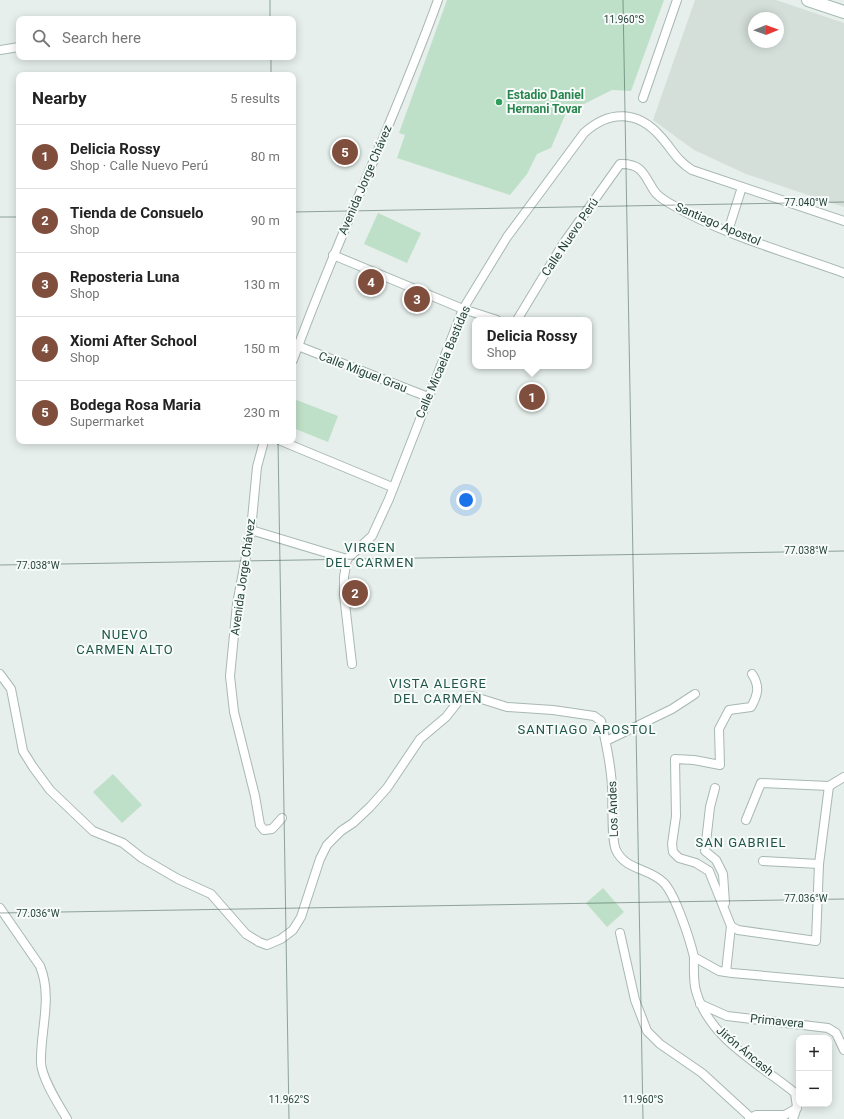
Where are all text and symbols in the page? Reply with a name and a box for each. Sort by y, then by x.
north arrow [748,12,784,48]
text: 11.960°S [604,14,644,25]
search box [16,16,296,60]
icon: search [30,27,52,49]
text: Search here [62,29,141,47]
text: Nearby [32,88,87,108]
place label: Estadio Daniel Hernani Tovar [507,88,584,116]
text: 5 results [230,91,280,106]
marker: Estadio Daniel Hernani Tovar [494,97,504,107]
street label: Avenida Jorge Chávez [336,123,394,237]
pin: 5 [332,137,358,167]
text: Delicia Rossy [70,140,160,158]
text: 1 [41,149,49,164]
text: 80 m [251,149,280,164]
text: Shop · Calle Nuevo Perú [70,158,208,173]
street label: Calle Nuevo Perú [539,195,601,279]
text: 77.040°W [784,197,828,208]
street label: Santiago Apostol [673,200,763,248]
text: Tienda de Consuelo [70,204,204,222]
text: 2 [41,213,49,228]
text: 90 m [251,213,280,228]
text: Shop [70,222,100,237]
pin: 4 [358,267,384,297]
text: Reposteria Luna [70,268,180,286]
text: 3 [41,277,49,292]
text: 130 m [243,277,280,292]
pin: 3 [404,284,430,314]
text: Shop [70,286,100,301]
street label: Calle Micaela Bastidas [413,304,473,420]
popup [472,317,592,369]
text: Delicia Rossy [487,327,577,345]
text: Xiomi After School [70,332,197,350]
text: 4 [41,341,49,356]
text: 150 m [243,341,280,356]
text: Shop [487,345,516,360]
street label: Calle Miguel Grau [317,349,409,395]
text: Shop [70,350,100,365]
pin: 1 [519,382,545,412]
text: Bodega Rosa Maria [70,396,201,414]
text: 5 [41,405,49,420]
text: 230 m [243,405,280,420]
text: Supermarket [70,414,144,429]
your location [456,490,476,510]
street label: Avenida Jorge Chávez [228,518,258,636]
district label: VIRGEN DEL CARMEN [325,540,415,570]
text: 77.038°W [784,545,828,556]
text: 77.038°W [16,560,60,571]
pin: 2 [342,578,368,608]
district label: NUEVO CARMEN ALTO [76,627,174,657]
district label: VISTA ALEGRE DEL CARMEN [389,676,487,706]
district label: SANTIAGO APOSTOL [518,722,657,737]
street label: Los Andes [605,781,621,837]
district label: SAN GABRIEL [695,835,787,850]
text: 77.036°W [784,893,828,904]
text: 77.036°W [16,908,60,919]
street label: Primavera [749,1011,805,1031]
street label: Jirón Áncash [714,1022,777,1079]
map controls [796,1035,832,1107]
button: + [796,1035,832,1071]
button: − [796,1071,832,1107]
text: 11.962°S [269,1094,309,1105]
text: 11.960°S [623,1094,663,1105]

